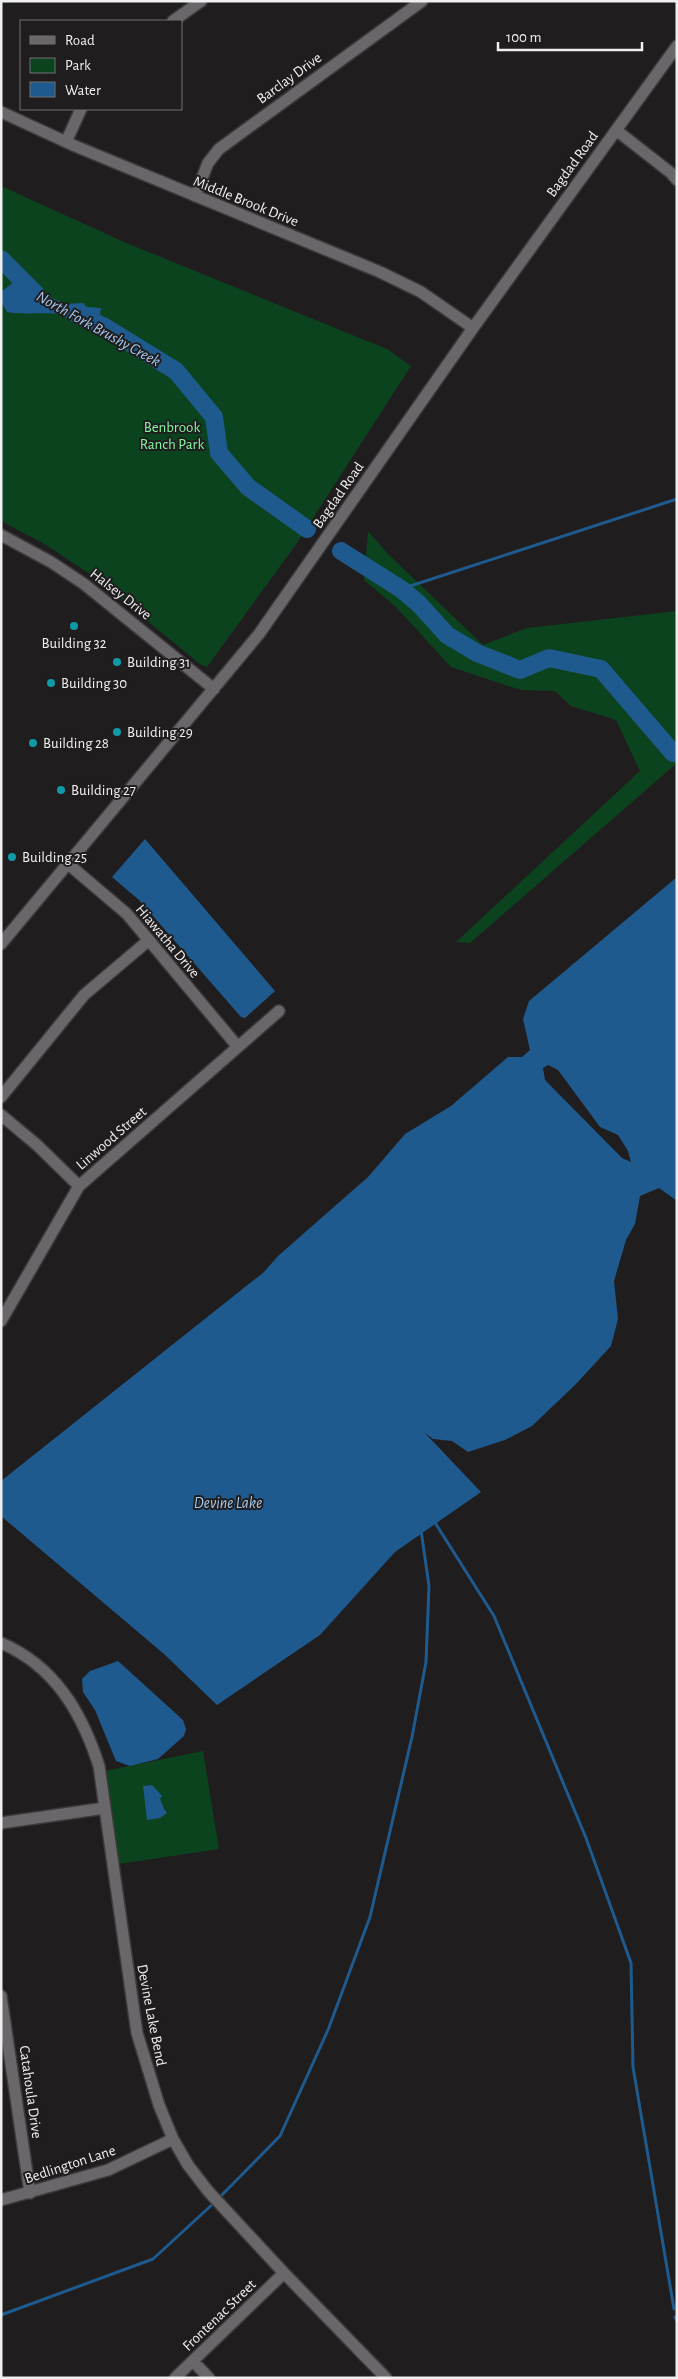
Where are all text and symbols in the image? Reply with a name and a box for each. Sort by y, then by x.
legend [20,20,182,110]
scale bar [498,20,642,52]
text: 100 m [506,30,541,45]
text: Road [65,33,95,48]
street label: Barclay Drive [254,50,324,107]
text: Park [65,58,91,73]
text: Water [65,83,101,98]
street label: Bagdad Road [544,129,601,200]
street label: Middle Brook Drive [191,174,301,229]
water label: North Fork Brushy Creek [34,288,163,370]
park label: Benbrook Ranch Park [140,420,204,452]
street label: Bagdad Road [310,459,367,531]
street label: Halsey Drive [87,566,154,623]
marker: Building 32 [68,620,80,632]
place label: Building 32 [42,636,107,651]
place label: Building 31 [127,655,190,670]
marker: Building 31 [111,656,123,668]
place label: Building 30 [61,676,127,691]
marker: Building 30 [45,677,57,689]
place label: Building 29 [127,725,193,740]
marker: Building 29 [111,726,123,738]
place label: Building 28 [43,736,109,751]
marker: Building 28 [27,737,39,749]
place label: Building 27 [71,783,136,798]
marker: Building 27 [55,784,67,796]
place label: Building 25 [22,850,87,865]
marker: Building 25 [6,851,18,863]
street label: Hiawatha Drive [133,902,203,981]
street label: Linwood Street [73,1104,149,1173]
water label: Devine Lake [194,1495,262,1511]
street label: Devine Lake Bend [134,1963,169,2067]
street label: Catahoula Drive [17,2045,44,2140]
street label: Bedlington Lane [23,2143,118,2186]
street label: Frontenac Street [180,2277,259,2354]

